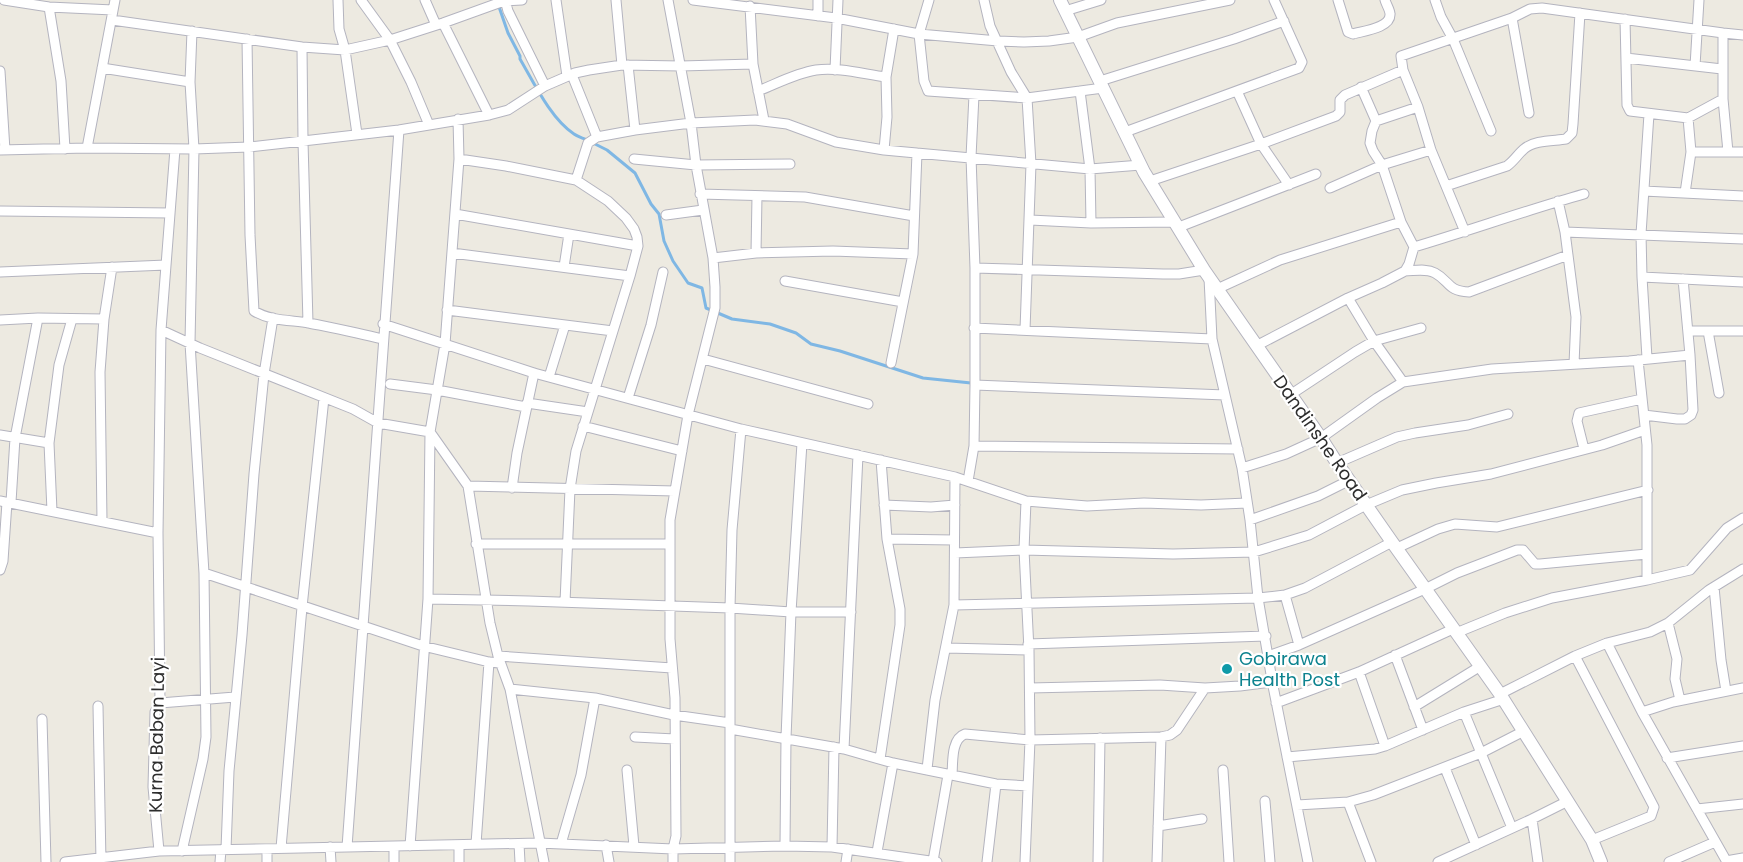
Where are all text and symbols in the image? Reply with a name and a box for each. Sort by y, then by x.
street label: Dandinshe Road [1268,370,1373,506]
place label: Gobirawa Health Post [1239,646,1340,692]
street label: Kurna Baban Layi [143,657,170,813]
marker: Gobirawa Health Post [1220,662,1234,676]

